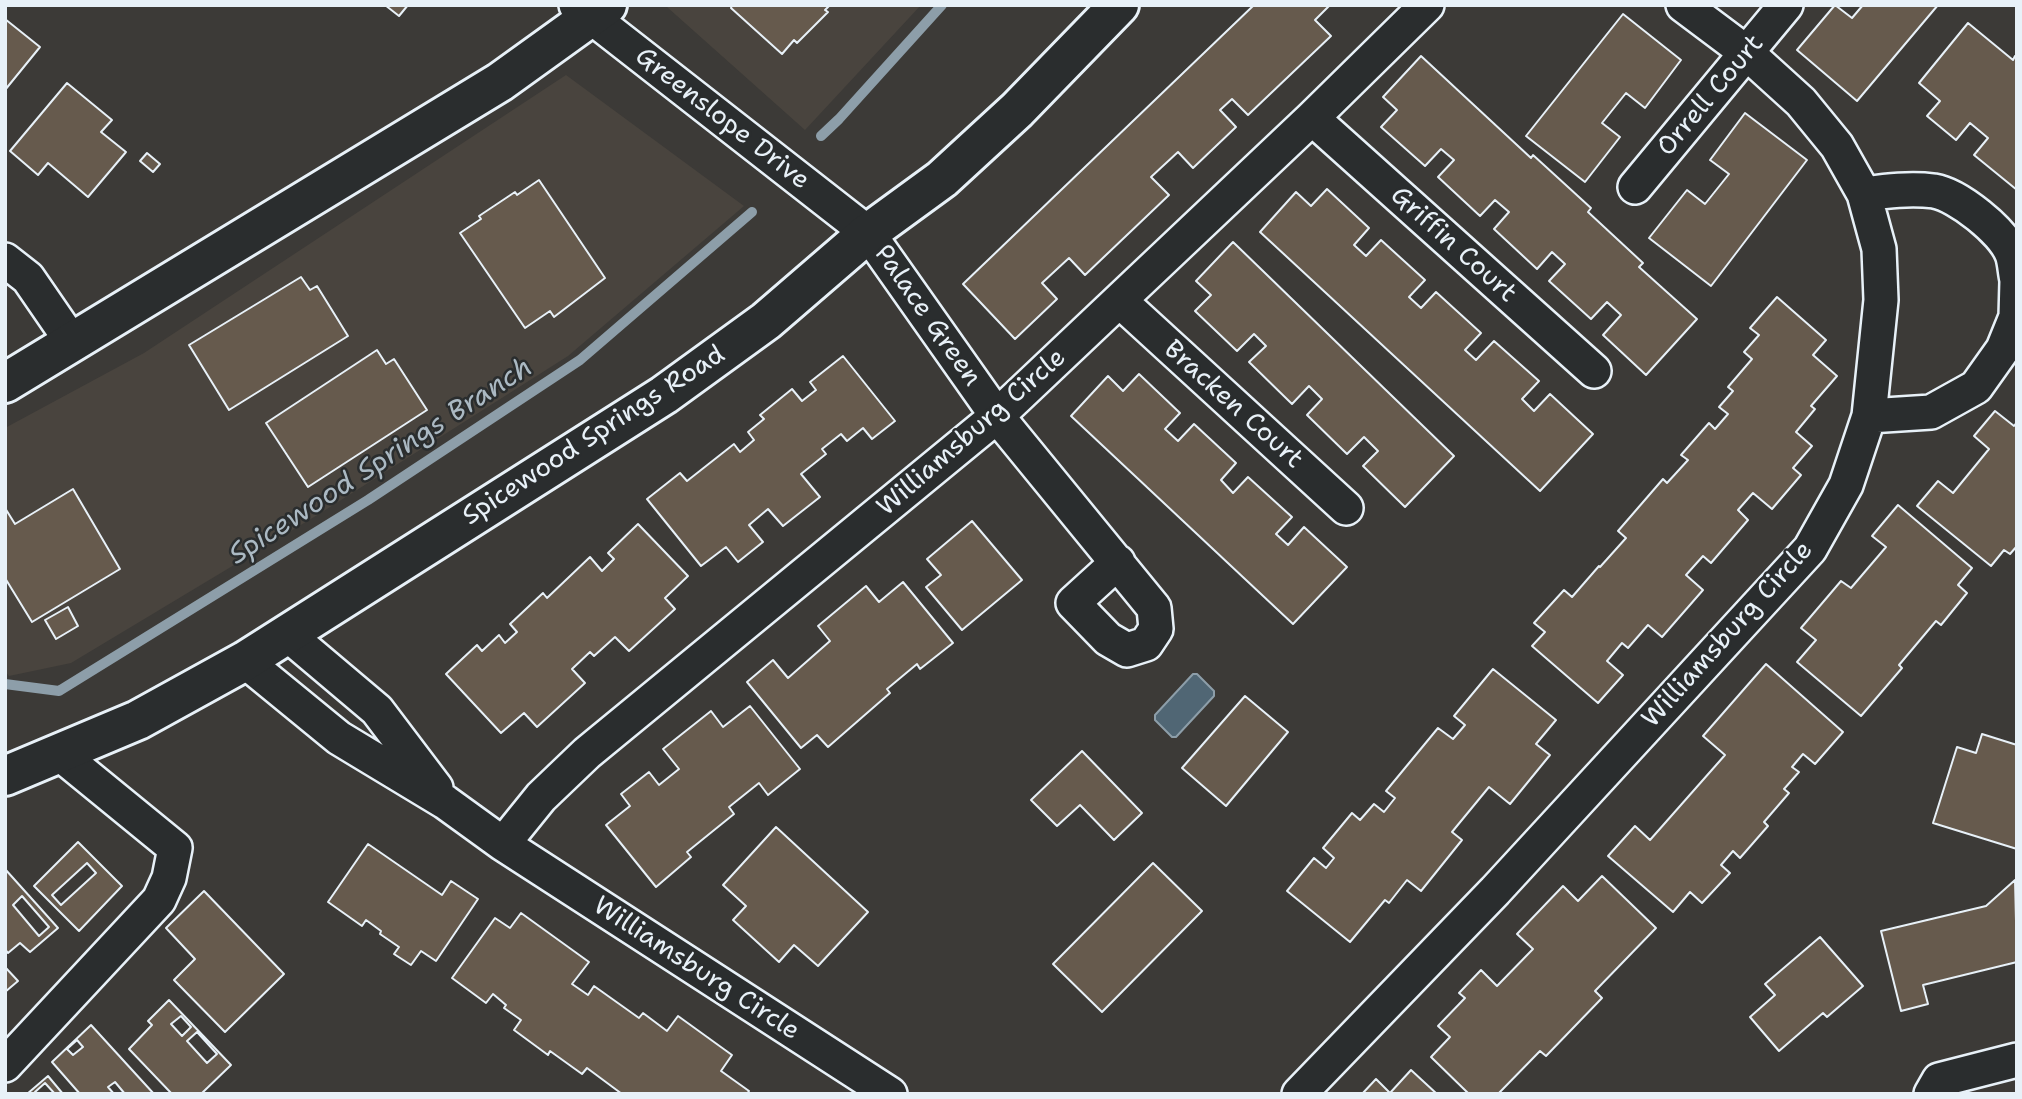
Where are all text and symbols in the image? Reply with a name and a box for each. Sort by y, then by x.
street label: Orrell Court [1651,29,1771,163]
street label: Greenslope Drive [628,41,816,197]
street label: Griffin Court [1384,180,1522,310]
street label: Palace Green [867,239,987,393]
street label: Bracken Court [1157,334,1309,476]
street label: Spicewood Springs Road [457,339,731,533]
street label: Williamsburg Circle [871,343,1073,523]
water label: Spicewood Springs Branch [223,351,539,573]
street label: Williamsburg Circle [1636,535,1820,735]
street label: Williamsburg Circle [587,891,805,1047]

